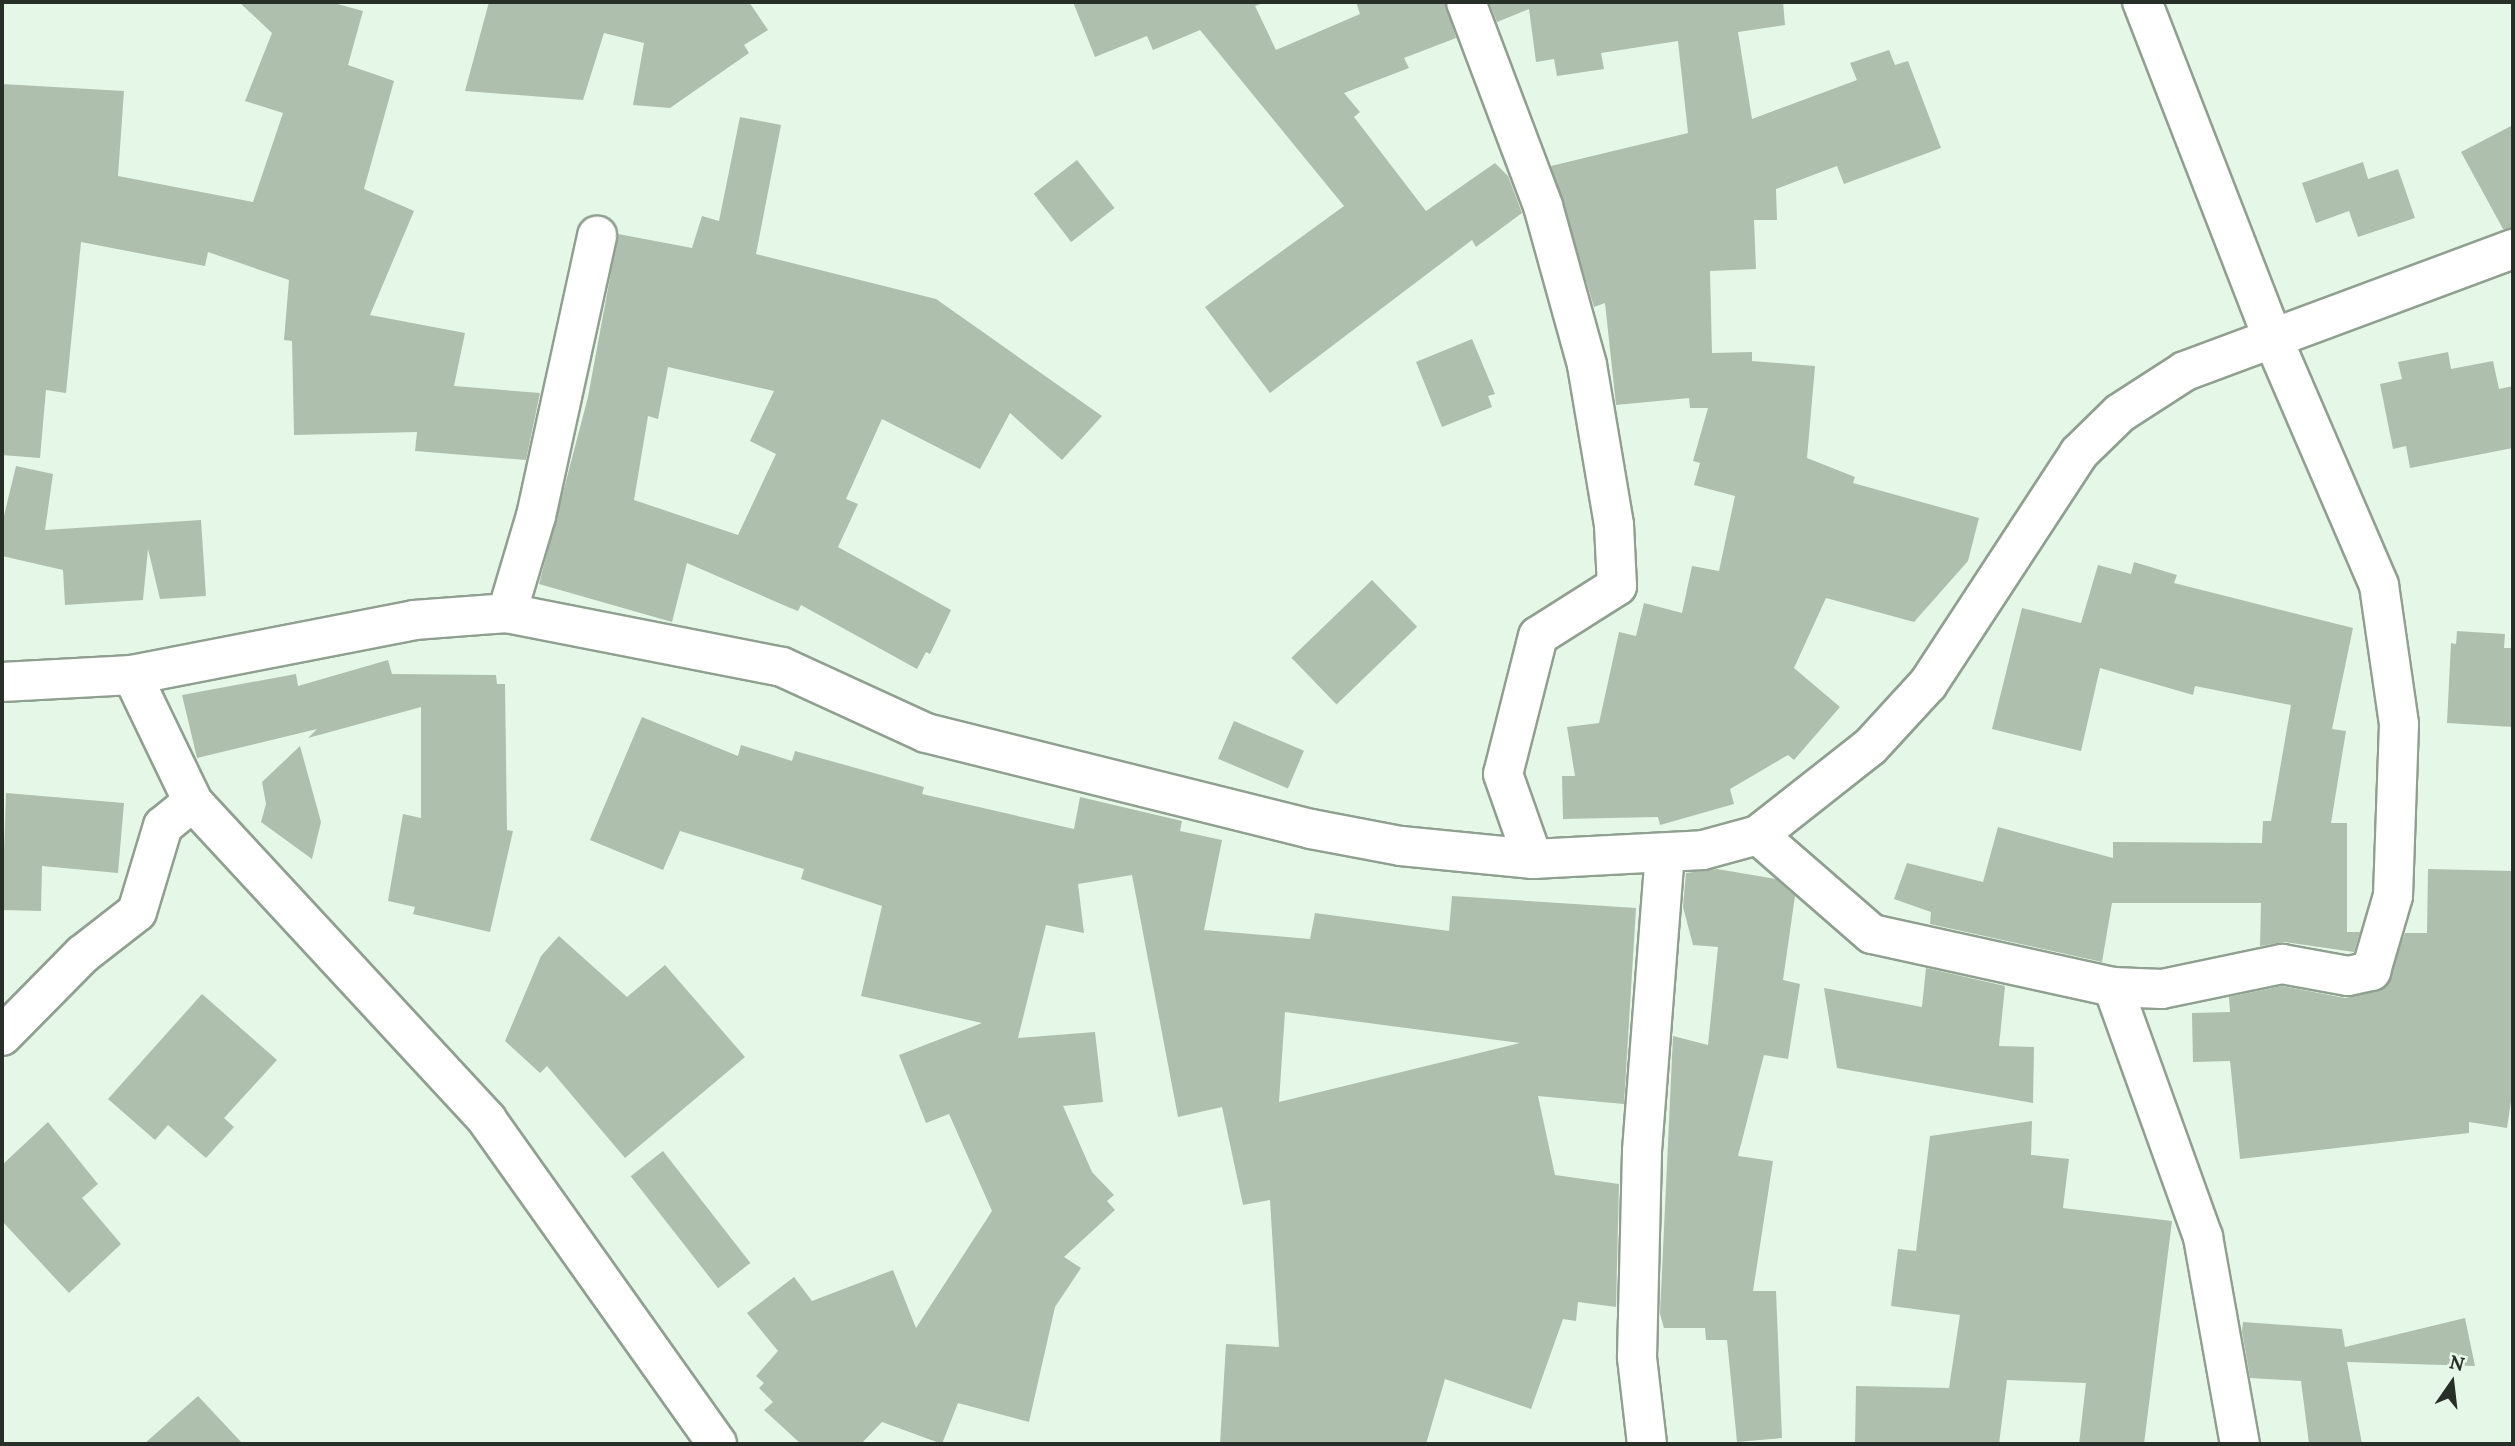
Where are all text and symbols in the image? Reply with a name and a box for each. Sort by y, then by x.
north arrow [2417,1348,2487,1418]
text: N [2447,1349,2467,1376]

